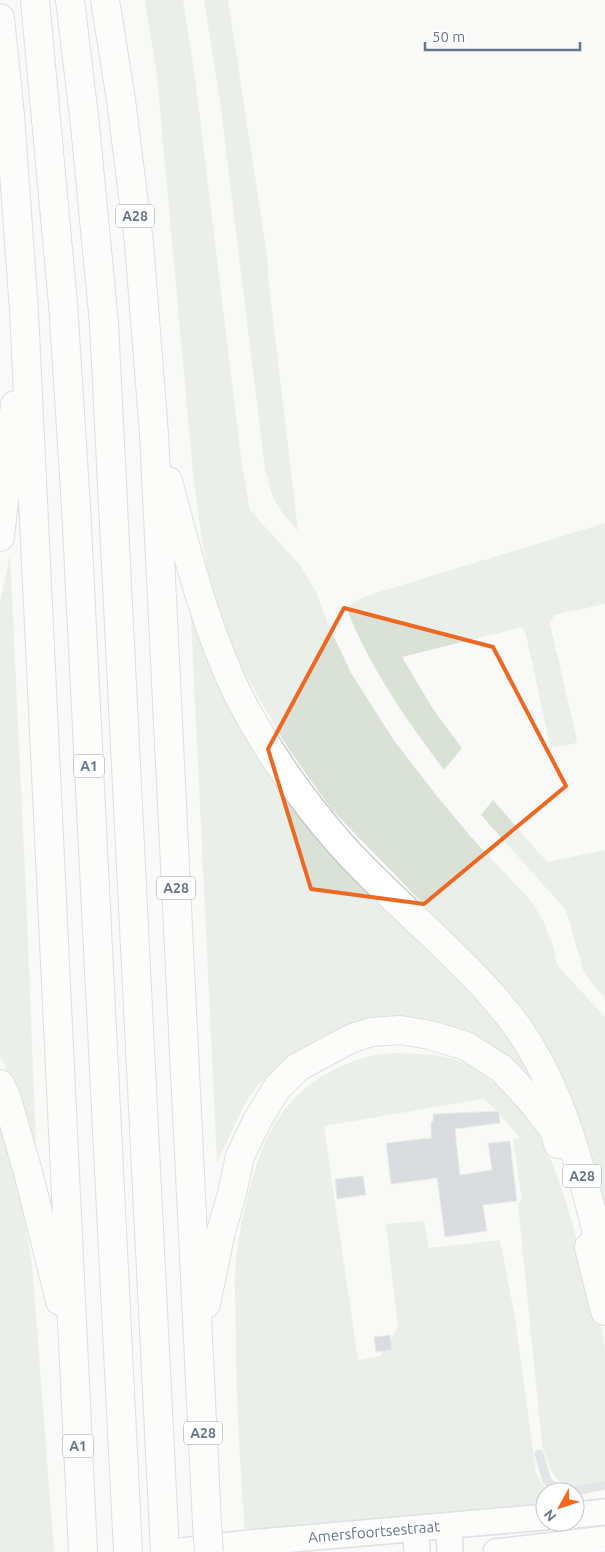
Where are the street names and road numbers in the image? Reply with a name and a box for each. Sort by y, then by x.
road number: A28 [116,205,154,228]
road number: A1 [74,754,104,778]
road number: A28 [157,876,195,900]
road number: A28 [563,1164,601,1188]
road number: A28 [184,1422,222,1445]
road number: A1 [63,1434,93,1458]
street label: Amersfoortsestraat [307,1517,441,1546]

